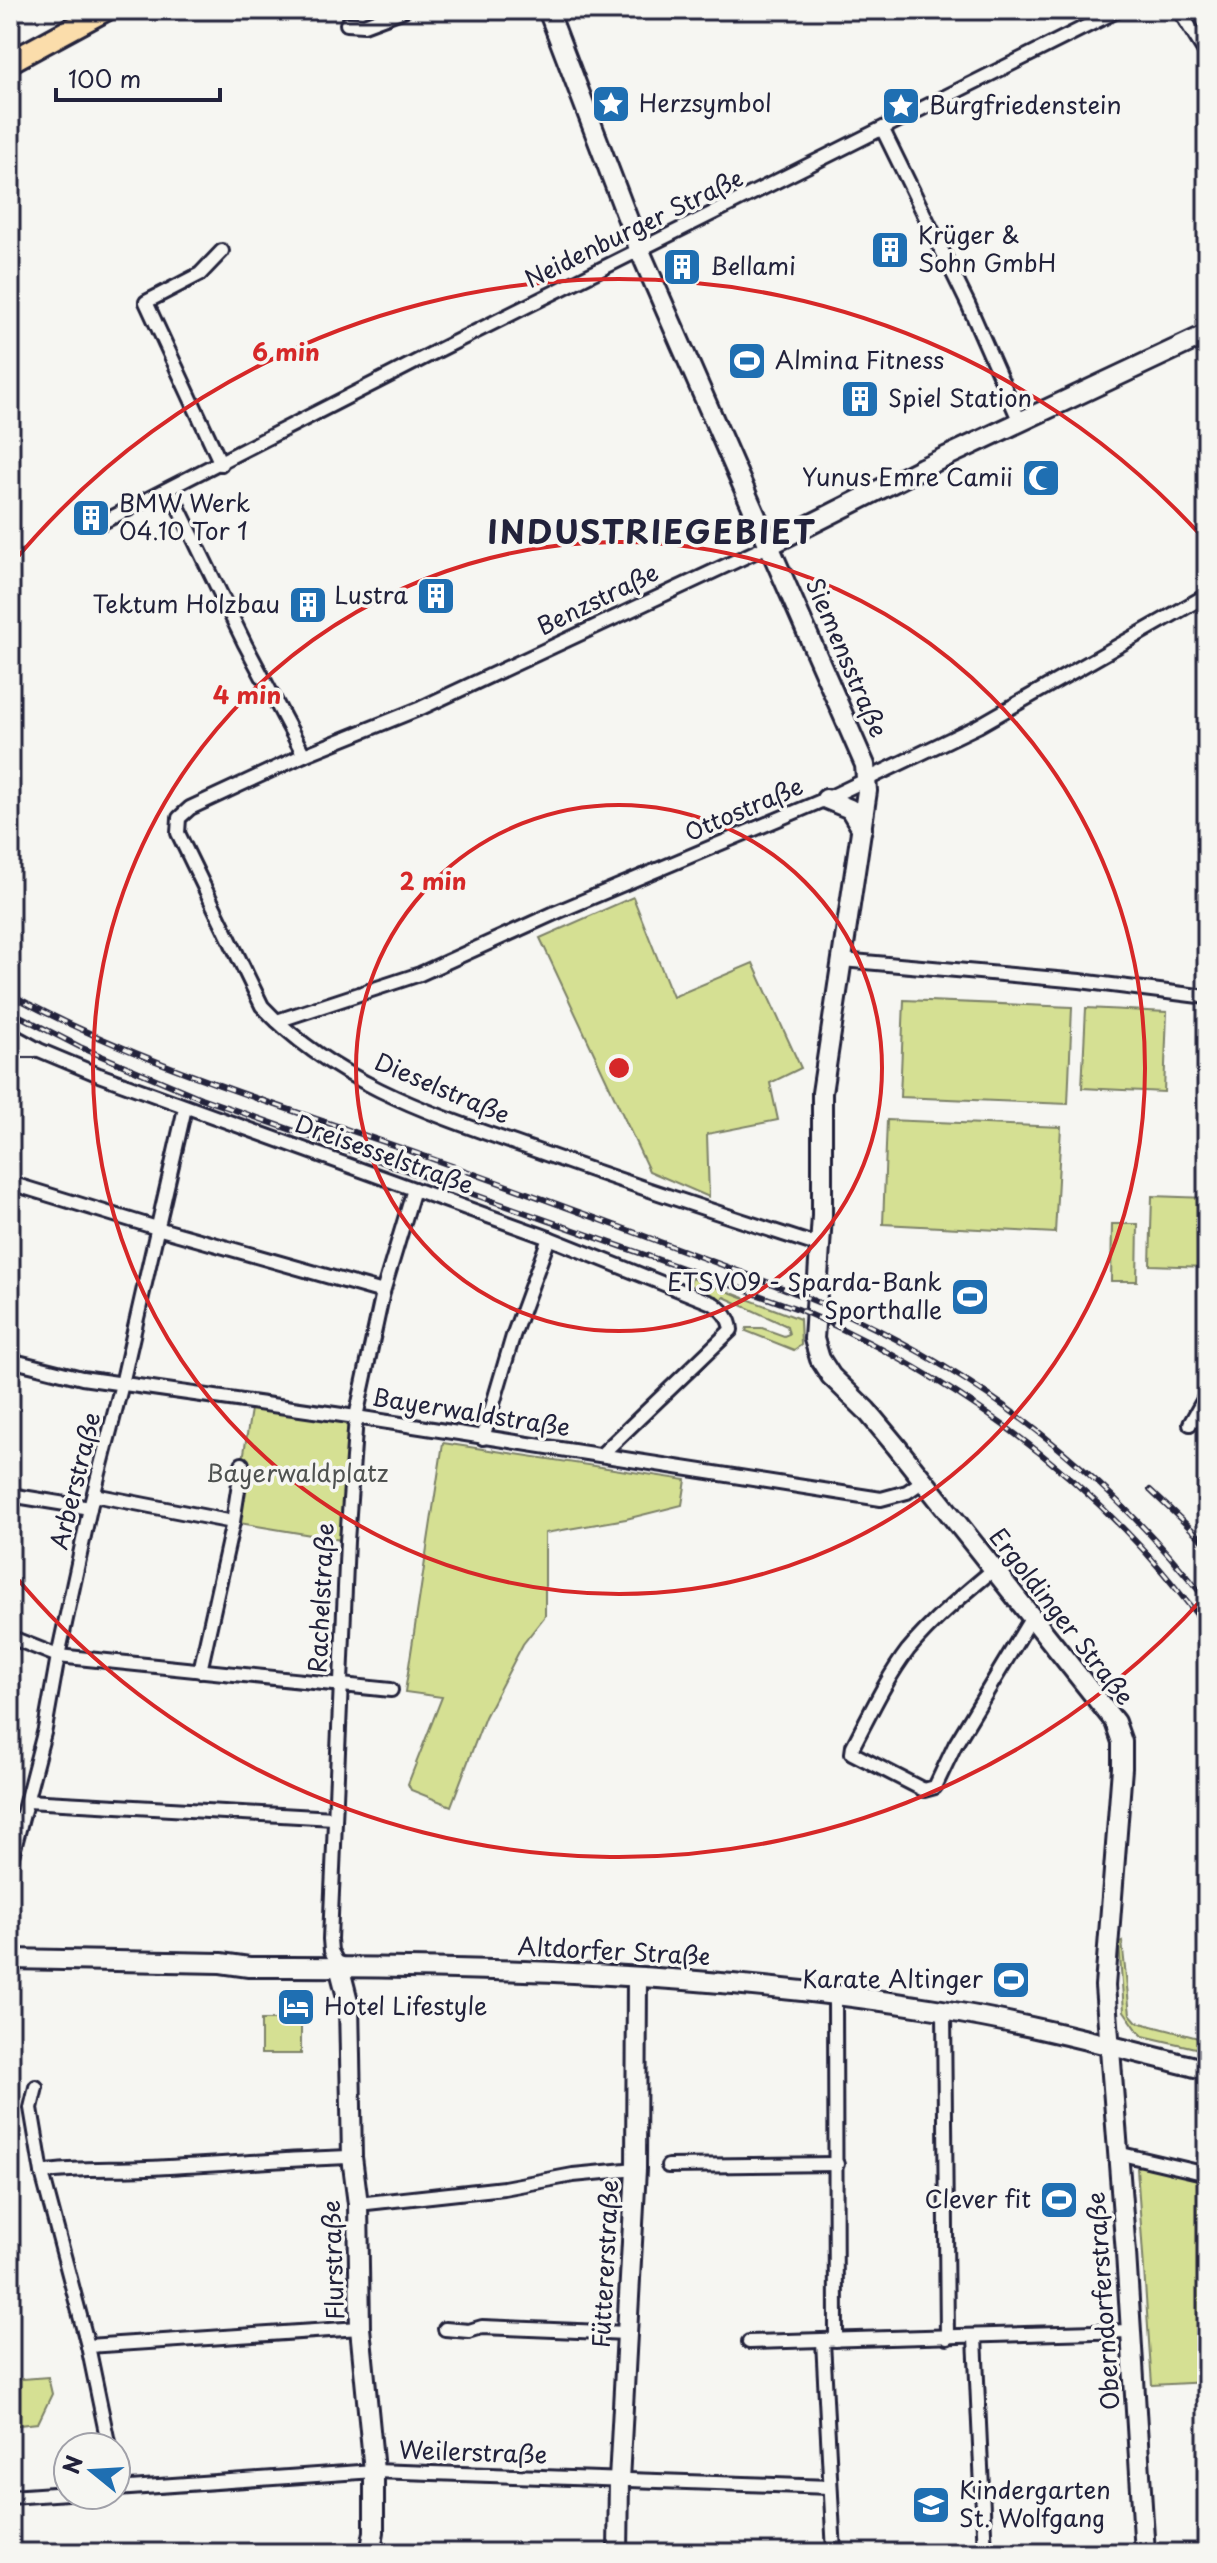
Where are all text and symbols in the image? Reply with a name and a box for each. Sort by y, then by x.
scale bar [56,52,220,102]
text: 100 m [68,60,141,96]
place icon: Herzsymbol [590,83,632,125]
place label: Herzsymbol [639,84,772,120]
place icon: Burgfriedenstein [880,85,922,127]
place label: Burgfriedenstein [929,86,1122,122]
street label: Neidenburger Straße [518,159,748,296]
place label: Krüger & Sohn GmbH [918,216,1056,280]
building icon: Krüger & Sohn GmbH [869,229,911,271]
building icon: Bellami [661,246,703,288]
place label: Bellami [710,247,796,283]
text: 6 min [252,333,320,369]
sports icon: Almina Fitness [726,340,768,382]
place label: Almina Fitness [775,341,944,377]
building icon: Spiel Station [839,378,881,420]
place label: Spiel Station [888,379,1032,415]
mosque icon: Yunus Emre Camii [1020,457,1062,499]
place label: Yunus Emre Camii [802,458,1013,494]
place label: BMW Werk 04.10 Tor 1 [119,484,250,548]
building icon: BMW Werk 04.10 Tor 1 [70,497,112,539]
district label: INDUSTRIEGEBIET [487,507,817,555]
street label: Benzstraße [530,553,664,643]
street label: Siemensstraße [798,572,898,743]
building icon: Lustra [415,575,457,617]
place label: Lustra [334,576,408,612]
building icon: Tektum Holzbau [287,584,329,626]
place label: Tektum Holzbau [93,585,280,621]
text: 4 min [213,676,281,712]
street label: Ottostraße [678,767,808,849]
text: 2 min [399,862,467,898]
street label: Dieselstraße [370,1042,516,1132]
centre of rings [605,1054,633,1082]
street label: Dreisesselstraße [290,1104,479,1202]
place label: ETSV09 - Sparda-Bank Sporthalle [667,1263,942,1327]
sports icon: ETSV09 - Sparda-Bank Sporthalle [949,1276,991,1318]
street label: Bayerwaldstraße [370,1378,573,1444]
street label: Arberstraße [40,1408,109,1553]
park label: Bayerwaldplatz [206,1454,388,1490]
street label: Ergoldinger Straße [982,1519,1143,1712]
street label: Rachelstraße [298,1522,342,1674]
street label: Altdorfer Straße [517,1927,711,1973]
sports icon: Karate Altinger [990,1959,1032,2001]
place label: Karate Altinger [802,1960,984,1996]
hotel icon: Hotel Lifestyle [275,1986,317,2028]
place label: Hotel Lifestyle [324,1987,488,2023]
street label: Füttererstraße [582,2179,626,2349]
sports icon: Clever fit [1038,2179,1080,2221]
place label: Clever fit [925,2180,1031,2216]
street label: Oberndorferstraße [1076,2191,1128,2411]
street label: Flurstraße [312,2199,352,2321]
street label: Weilerstraße [398,2430,548,2472]
north arrow [52,2431,132,2511]
text: N [53,2451,90,2478]
place label: Kindergarten St. Wolfgang [959,2471,1111,2535]
school or university icon: Kindergarten St. Wolfgang [910,2484,952,2526]

